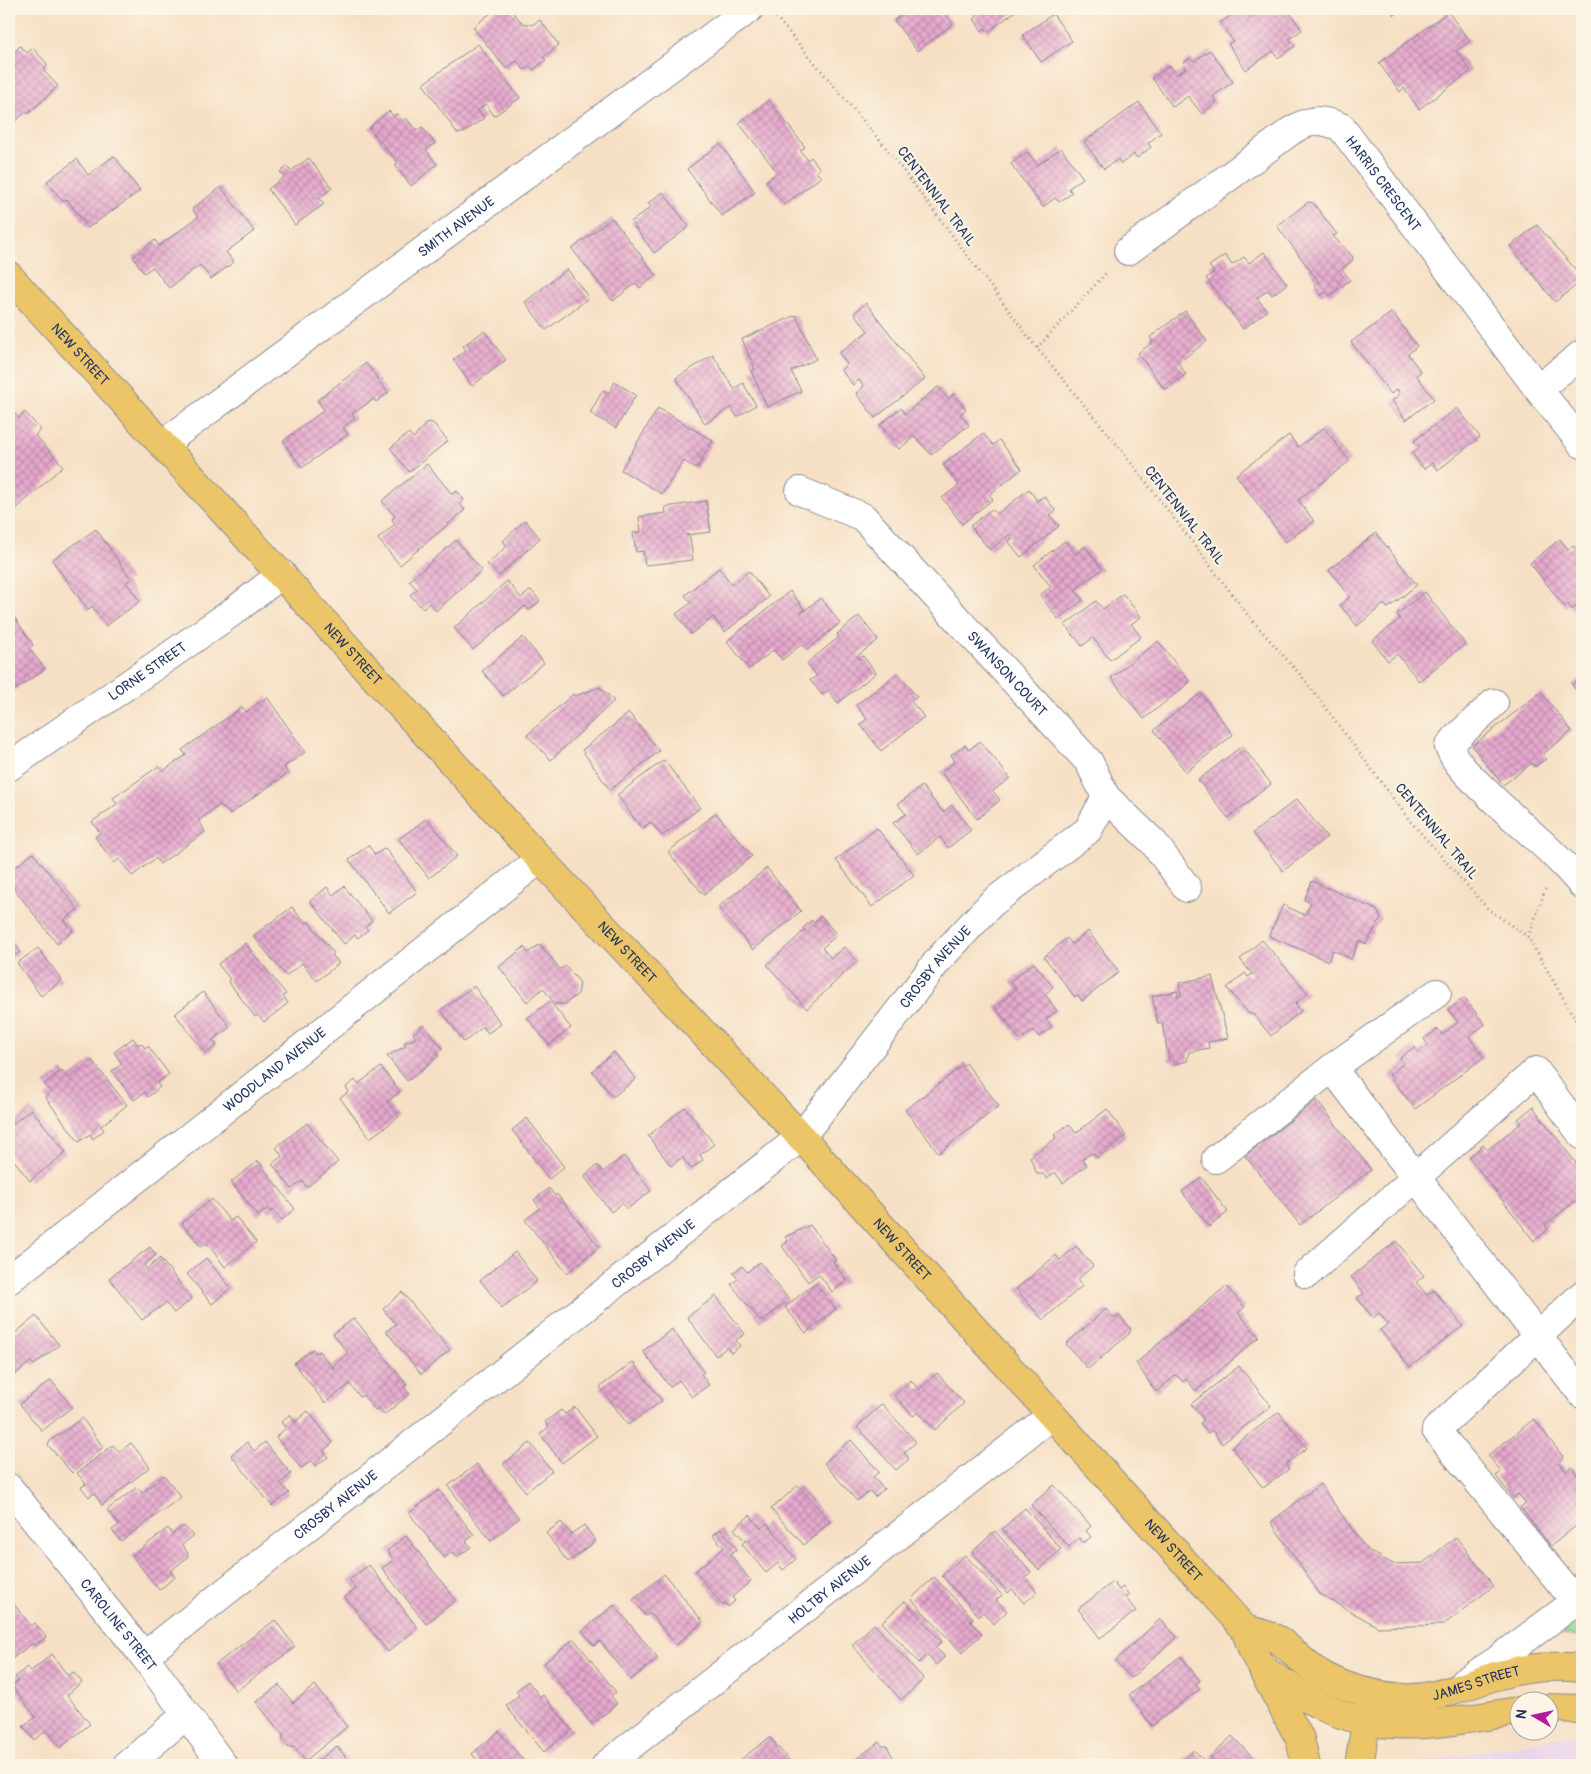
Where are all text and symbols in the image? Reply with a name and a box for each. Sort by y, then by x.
street label: HARRIS CRESCENT [1342,133,1424,235]
street label: CENTENNIAL TRAIL [893,143,980,250]
street label: SMITH AVENUE [415,193,498,261]
street label: NEW STREET [47,320,113,389]
street label: CENTENNIAL TRAIL [1141,463,1229,568]
street label: NEW STREET [320,620,385,689]
street label: SWANSON COURT [964,628,1050,720]
street label: LORNE STREET [105,639,190,705]
street label: CENTENNIAL TRAIL [1391,780,1482,883]
street label: NEW STREET [594,918,660,987]
street label: CROSBY AVENUE [896,923,975,1012]
street label: WOODLAND AVENUE [220,1024,330,1116]
street label: NEW STREET [869,1215,935,1284]
street label: CROSBY AVENUE [608,1216,699,1292]
street label: CROSBY AVENUE [290,1467,381,1543]
street label: NEW STREET [1141,1515,1206,1585]
street label: HOLTBY AVENUE [785,1552,875,1628]
street label: CAROLINE STREET [76,1575,160,1674]
street label: JAMES STREET [1431,1663,1521,1704]
north arrow [1508,1692,1558,1742]
text: N [1513,1708,1531,1720]

